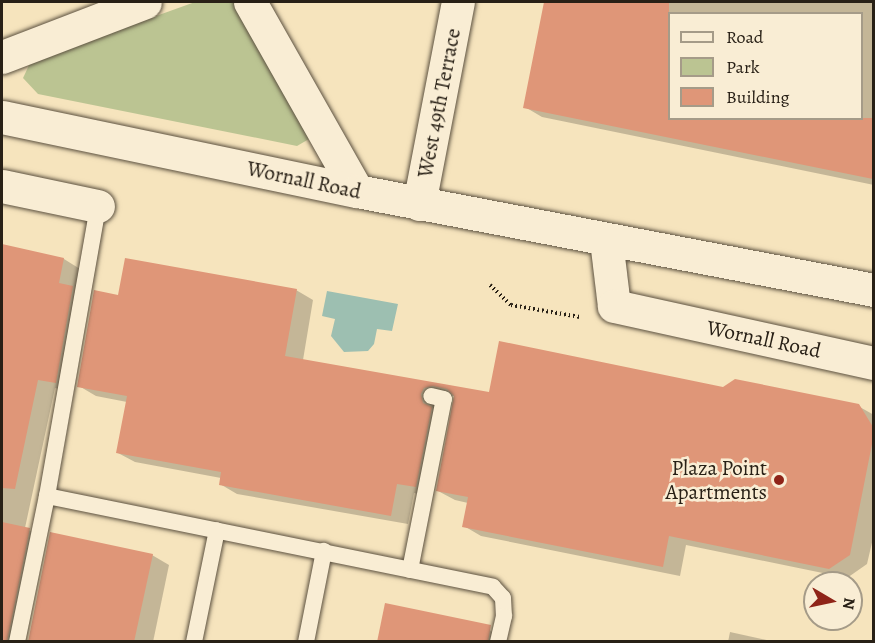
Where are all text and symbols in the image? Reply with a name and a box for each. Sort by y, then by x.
legend [668,12,863,120]
text: Road [726,25,763,49]
street label: West 49th Terrace [412,26,466,180]
text: Park [726,55,760,79]
text: Building [726,85,790,109]
street label: Wornall Road [245,156,363,204]
street label: Wornall Road [705,315,823,363]
place label: Plaza Point Apartments [666,455,767,505]
marker: Plaza Point Apartments [772,473,786,487]
north arrow [803,571,863,631]
text: N [837,596,861,611]

